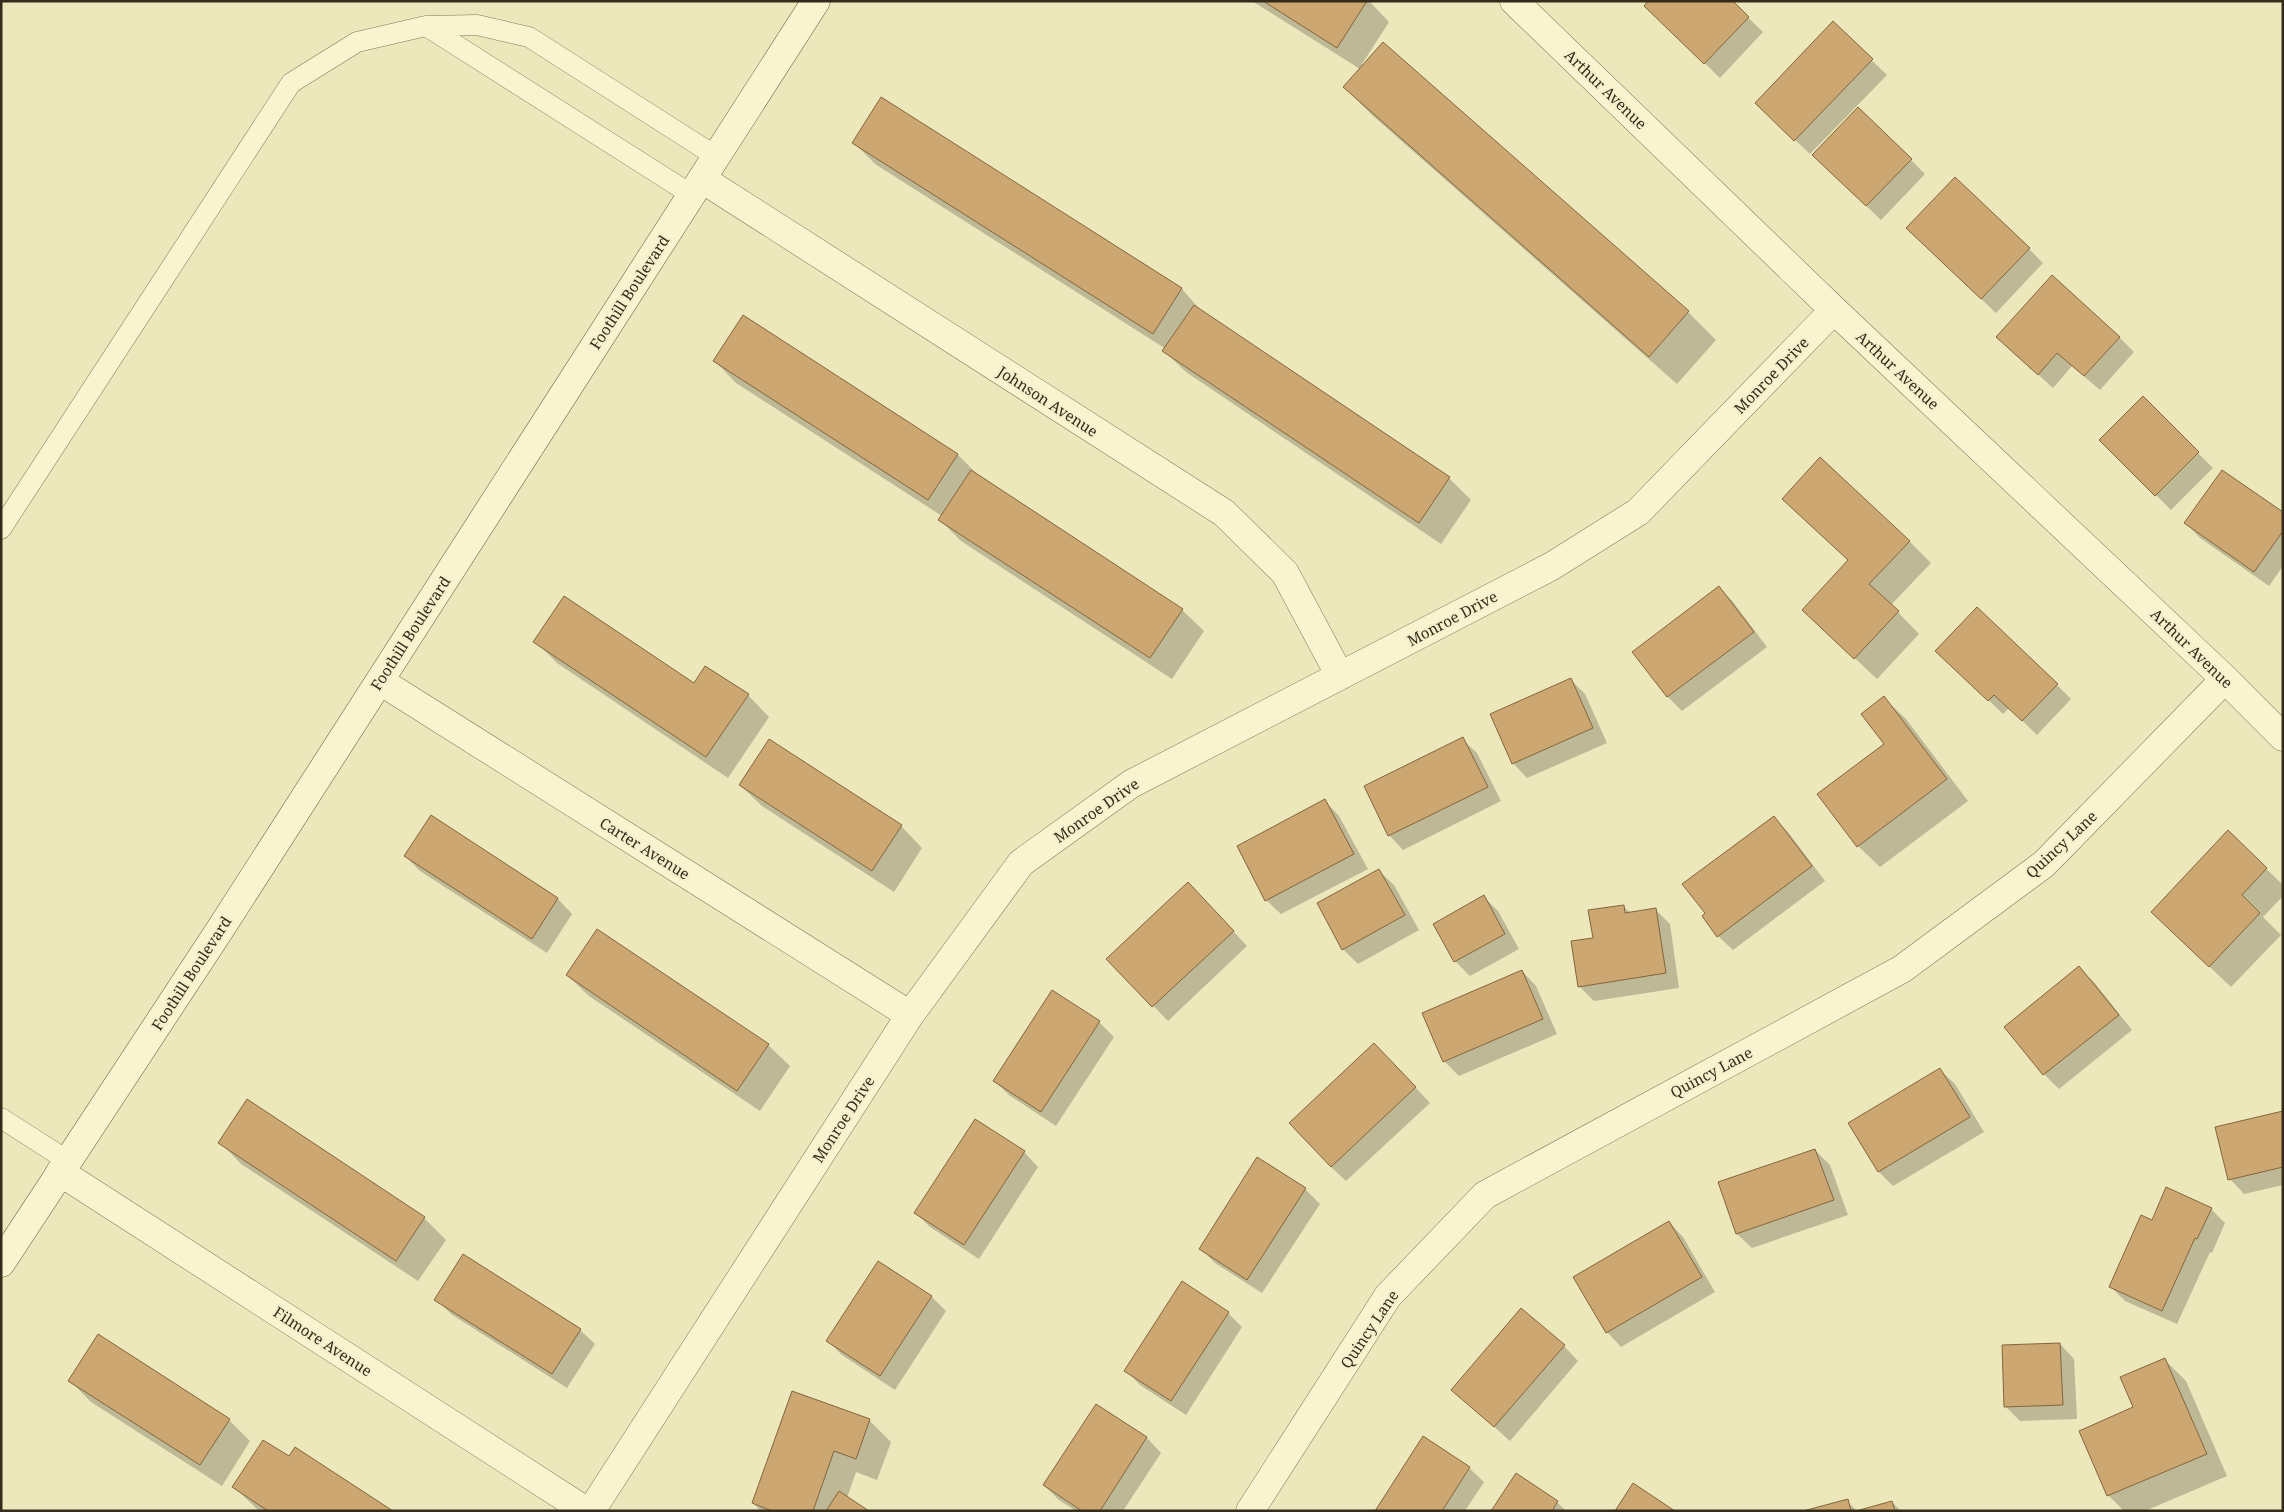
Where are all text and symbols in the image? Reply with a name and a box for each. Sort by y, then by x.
street label: Arthur Avenue [1561,45,1651,133]
street label: Foothill Boulevard [585,231,673,353]
street label: Arthur Avenue [1852,326,1944,414]
street label: Monroe Drive [1729,332,1813,418]
street label: Johnson Avenue [993,361,1102,441]
street label: Foothill Boulevard [366,572,454,694]
street label: Monroe Drive [1403,586,1501,650]
street label: Arthur Avenue [2147,604,2237,692]
street label: Monroe Drive [1049,773,1143,847]
street label: Quincy Lane [2021,806,2101,882]
street label: Carter Avenue [596,812,694,884]
street label: Foothill Boulevard [147,912,235,1034]
street label: Quincy Lane [1666,1042,1756,1102]
street label: Monroe Drive [808,1072,878,1166]
street label: Quincy Lane [1335,1286,1403,1372]
street label: Filmore Avenue [270,1302,376,1380]

